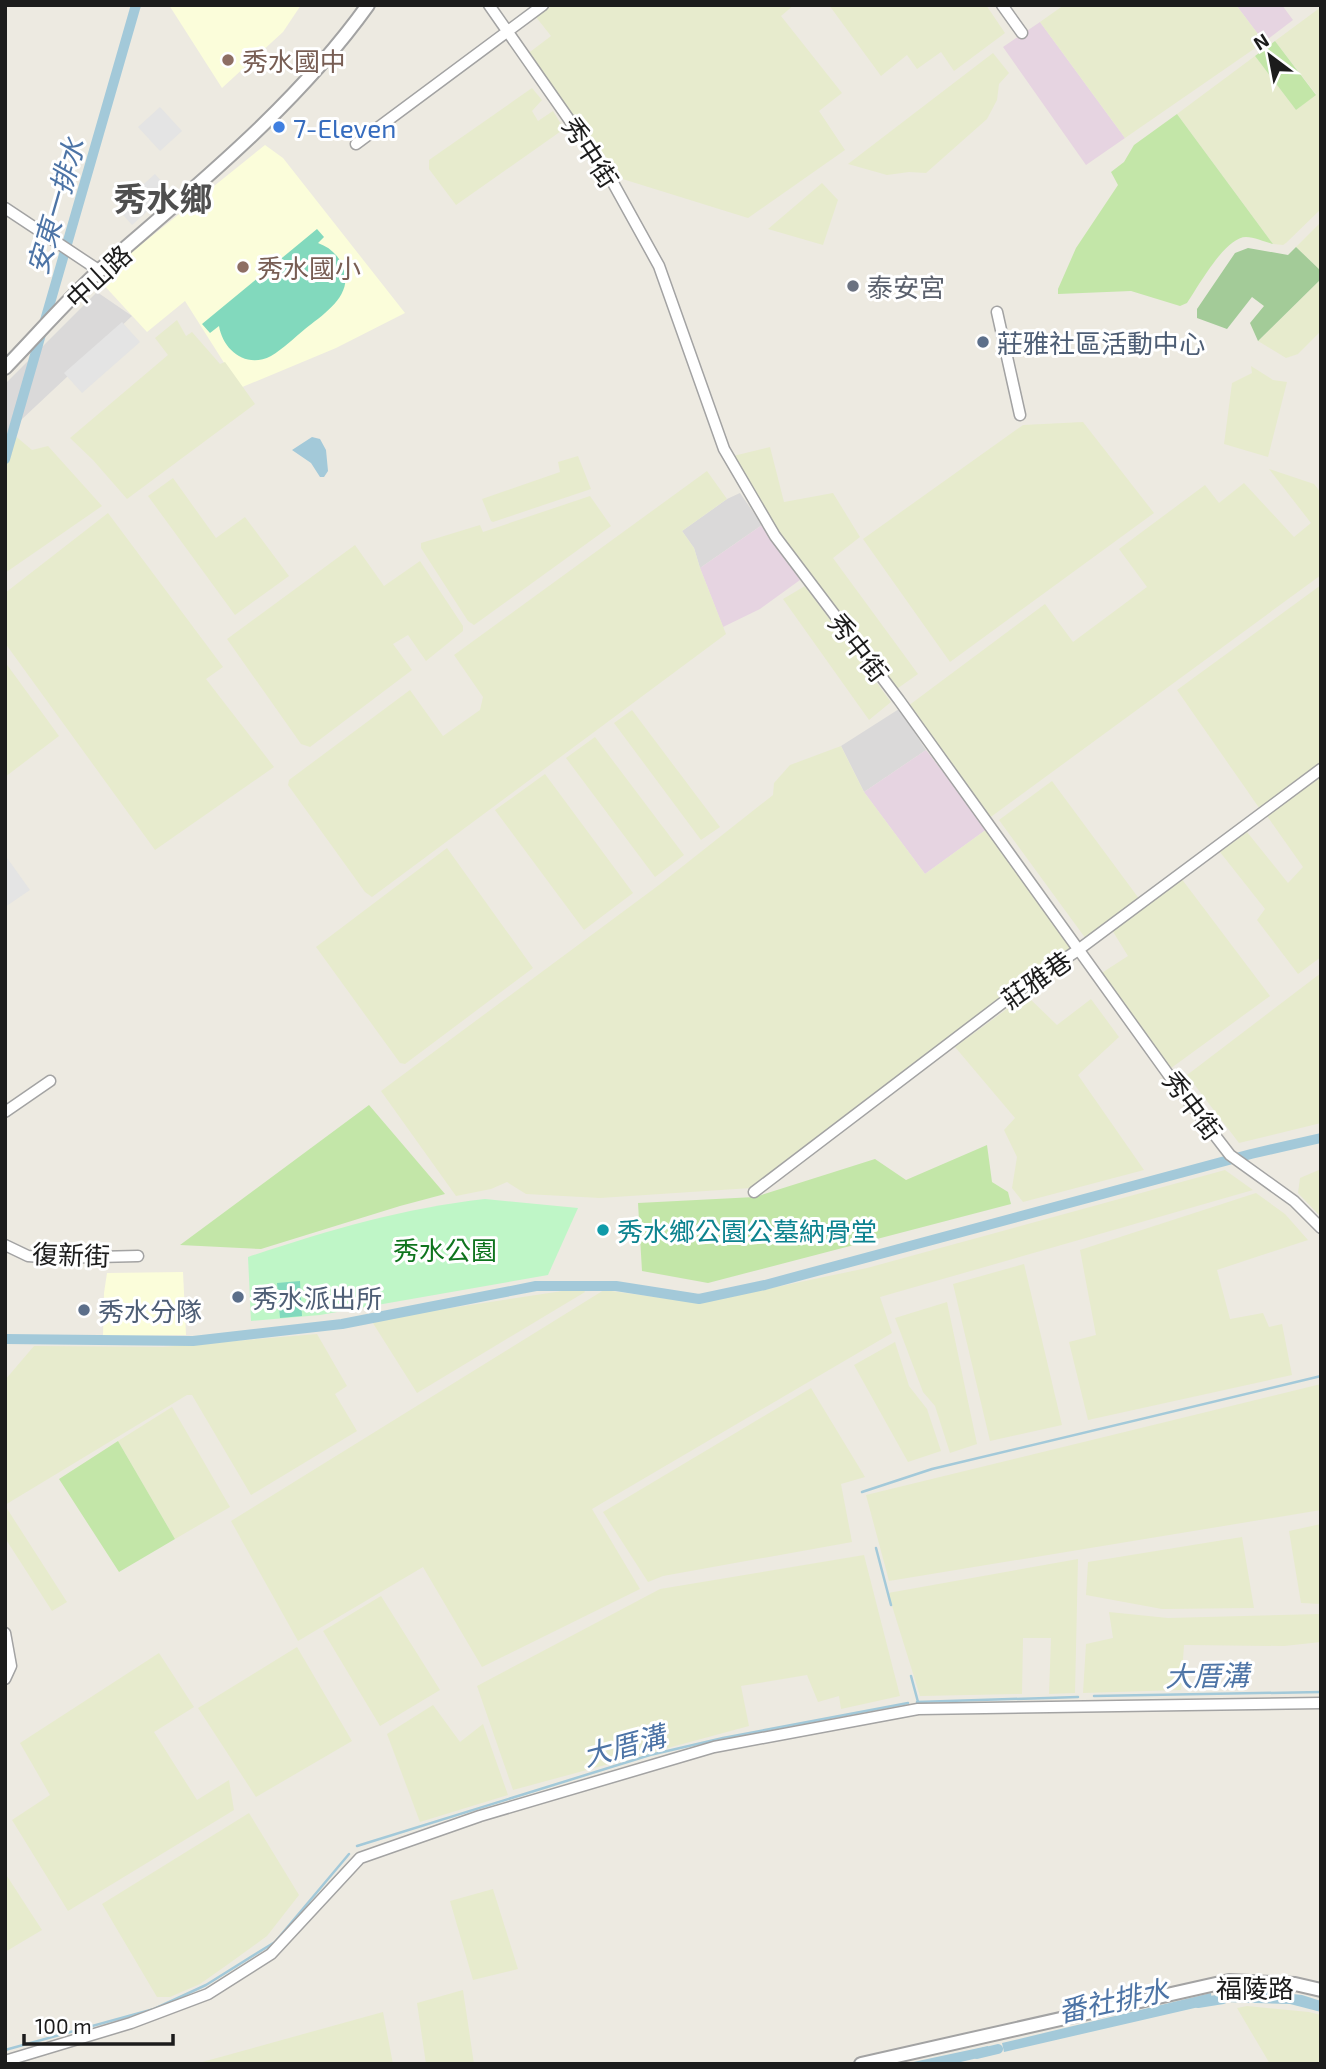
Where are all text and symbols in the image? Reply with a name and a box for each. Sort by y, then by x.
north arrow [1235,21,1305,91]
text: N [1249,28,1273,55]
place label: 秀水國中 [242,45,346,76]
marker: 秀水國中 [220,52,236,68]
street label: 秀中街 [557,111,625,193]
place label: 7-Eleven [293,112,396,143]
marker: 7-Eleven [271,119,287,135]
water label: 安東一排水 [19,132,91,278]
district label: 秀水鄉 [114,178,213,218]
street label: 中山路 [59,238,137,314]
place label: 秀水國小 [257,252,361,283]
marker: 秀水國小 [235,259,251,275]
place label: 泰安宮 [867,271,945,302]
marker: 泰安宮 [845,278,861,294]
place label: 莊雅社區活動中心 [997,327,1205,358]
marker: 莊雅社區活動中心 [975,334,991,350]
street label: 秀中街 [823,607,895,687]
street label: 莊雅巷 [995,944,1077,1014]
street label: 秀中街 [1157,1065,1229,1145]
place label: 秀水鄉公園公墓納骨堂 [617,1215,877,1246]
marker: 秀水鄉公園公墓納骨堂 [595,1222,611,1238]
park label: 秀水公園 [393,1234,497,1265]
street label: 復新街 [31,1237,111,1271]
place label: 秀水派出所 [252,1282,382,1313]
marker: 秀水派出所 [230,1289,246,1305]
place label: 秀水分隊 [98,1295,202,1326]
marker: 秀水分隊 [76,1302,92,1318]
water label: 大厝溝 [1165,1657,1253,1693]
water label: 大厝溝 [579,1717,673,1772]
water label: 番社排水 [1055,1971,1173,2028]
street label: 福陵路 [1216,1972,1294,2003]
scale bar [24,2002,173,2046]
text: 100 m [35,2013,92,2038]

